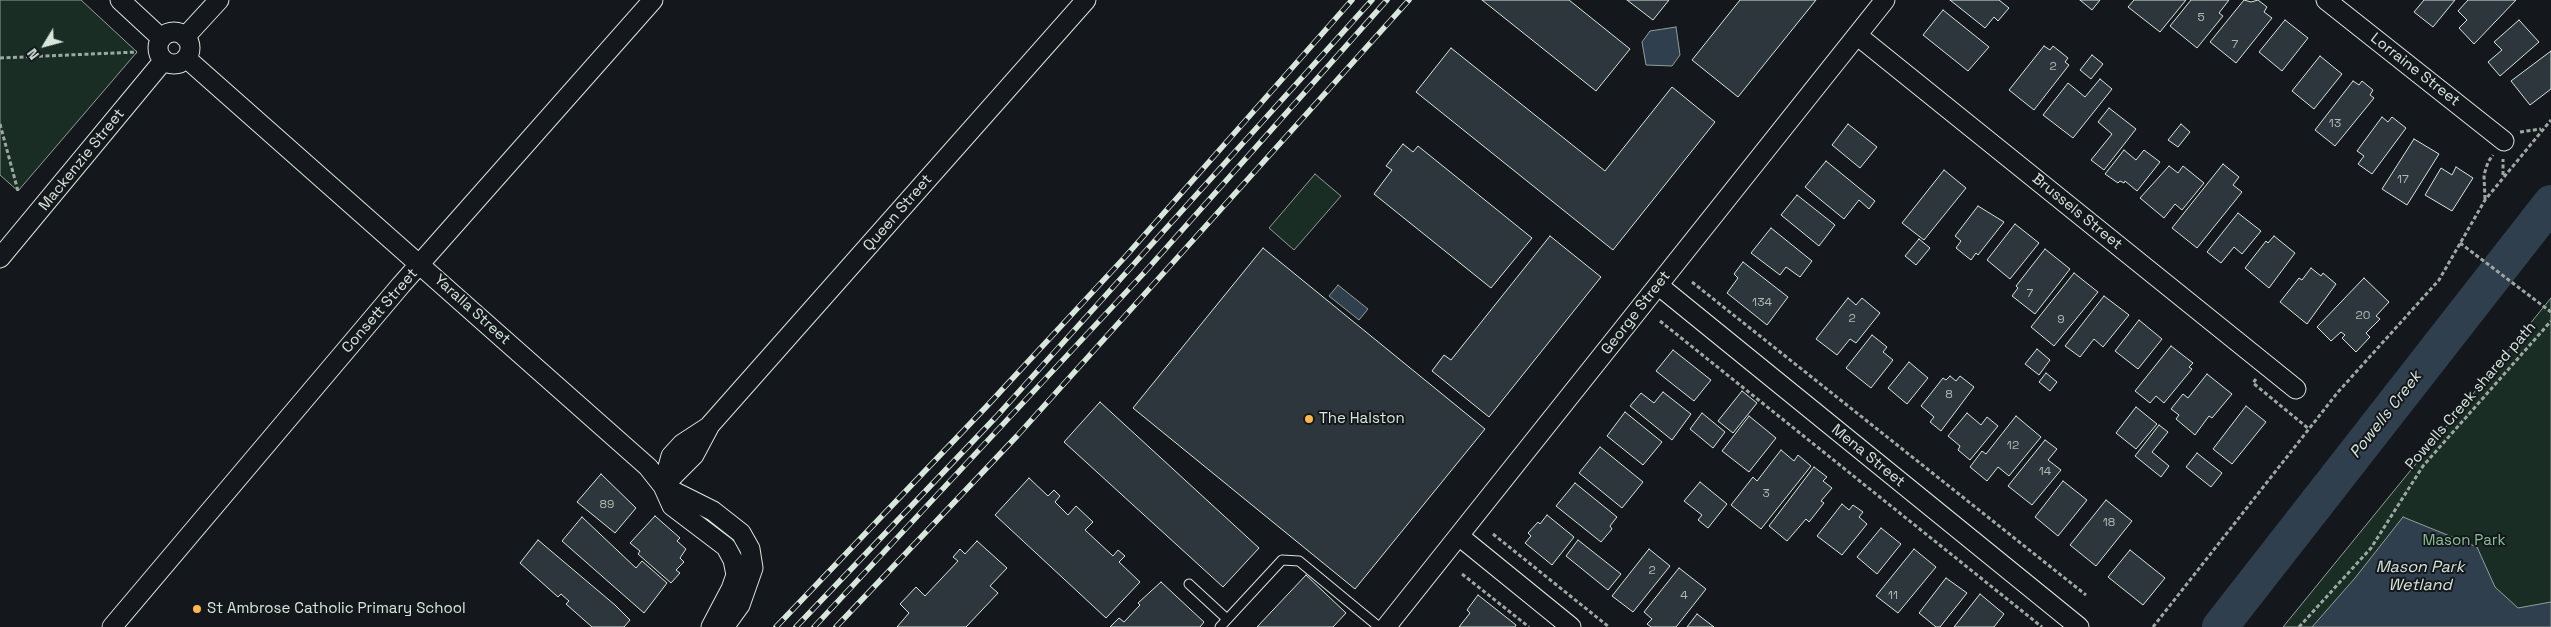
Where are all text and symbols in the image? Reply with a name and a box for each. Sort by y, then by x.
house number: 5 [2197,11,2205,25]
north arrow [20,20,70,70]
street label: Lorraine Street [2367,29,2463,111]
house number: 7 [2232,38,2238,52]
text: N [23,45,43,63]
house number: 2 [2049,60,2057,74]
street label: Mackenzie Street [35,105,129,215]
house number: 13 [2329,117,2341,131]
street label: Brussels Street [2028,170,2126,254]
street label: Queen Street [860,171,936,255]
house number: 17 [2397,173,2409,187]
street label: Consett Street [338,265,422,357]
street label: George Street [1598,267,1674,359]
street label: Yaralla Street [430,271,514,349]
house number: 7 [2027,287,2033,301]
house number: 134 [1752,296,1772,310]
house number: 20 [2356,309,2370,323]
house number: 2 [1848,312,1856,326]
house number: 9 [2057,313,2065,327]
street label: Powells Creek shared path [2402,318,2540,474]
water label: Powells Creek [2346,368,2426,462]
house number: 8 [1945,388,1953,402]
place label: The Halston [1319,410,1405,428]
marker: The Halston [1303,413,1315,425]
street label: Mena Street [1828,421,1908,491]
house number: 12 [2007,439,2019,453]
house number: 14 [2039,465,2051,479]
house number: 3 [1762,487,1770,501]
house number: 89 [600,498,614,512]
house number: 18 [2103,516,2115,530]
park label: Mason Park [2423,532,2505,550]
water label: Mason Park Wetland [2376,558,2464,596]
house number: 2 [1648,564,1656,578]
house number: 4 [1680,589,1688,603]
house number: 11 [1888,589,1898,603]
place label: St Ambrose Catholic Primary School [207,600,466,618]
marker: St Ambrose Catholic Primary School [191,603,203,615]

